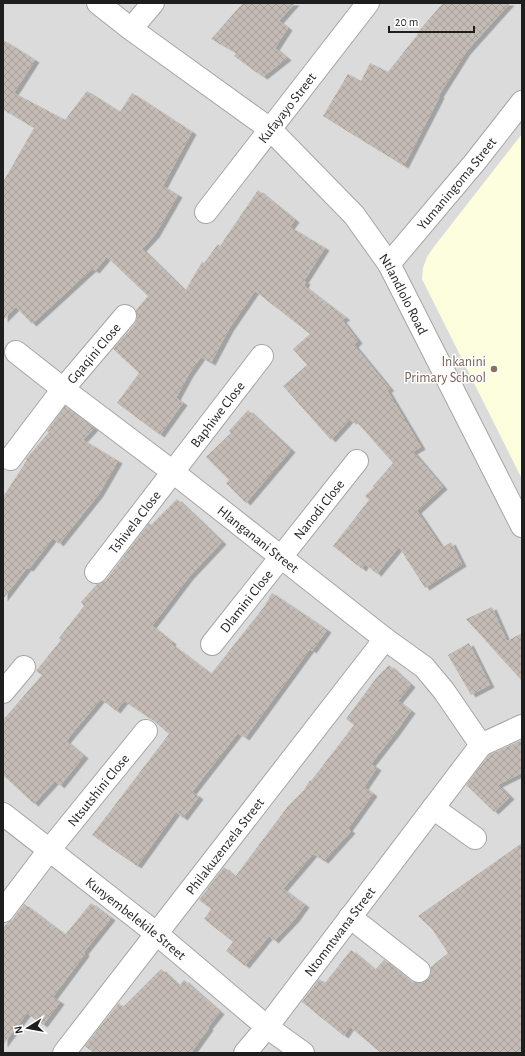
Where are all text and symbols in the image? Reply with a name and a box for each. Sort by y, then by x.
scale bar [389,8,474,34]
text: 20 m [395,16,418,28]
street label: Kufayayo Street [256,70,320,146]
street label: Yumaningoma Street [415,135,500,233]
street label: Ntlandlolo Road [376,251,430,337]
street label: Gqaqini Close [65,321,124,387]
place label: Inkanini Primary School [404,355,486,385]
marker: Inkanini Primary School [489,364,499,374]
street label: Baphiwe Close [188,379,248,450]
street label: Nanodi Close [292,477,347,542]
street label: Tshivela Close [107,488,164,557]
street label: Hlanganani Street [214,504,301,576]
street label: Dlamini Close [218,568,276,636]
street label: Ntsutshini Close [65,752,132,829]
street label: Philakuzenzela Street [184,795,267,897]
street label: Kunyembelekile Street [83,875,188,963]
street label: Ntomntwana Street [302,884,379,979]
north arrow [8,1008,48,1048]
text: N [13,1025,25,1035]

